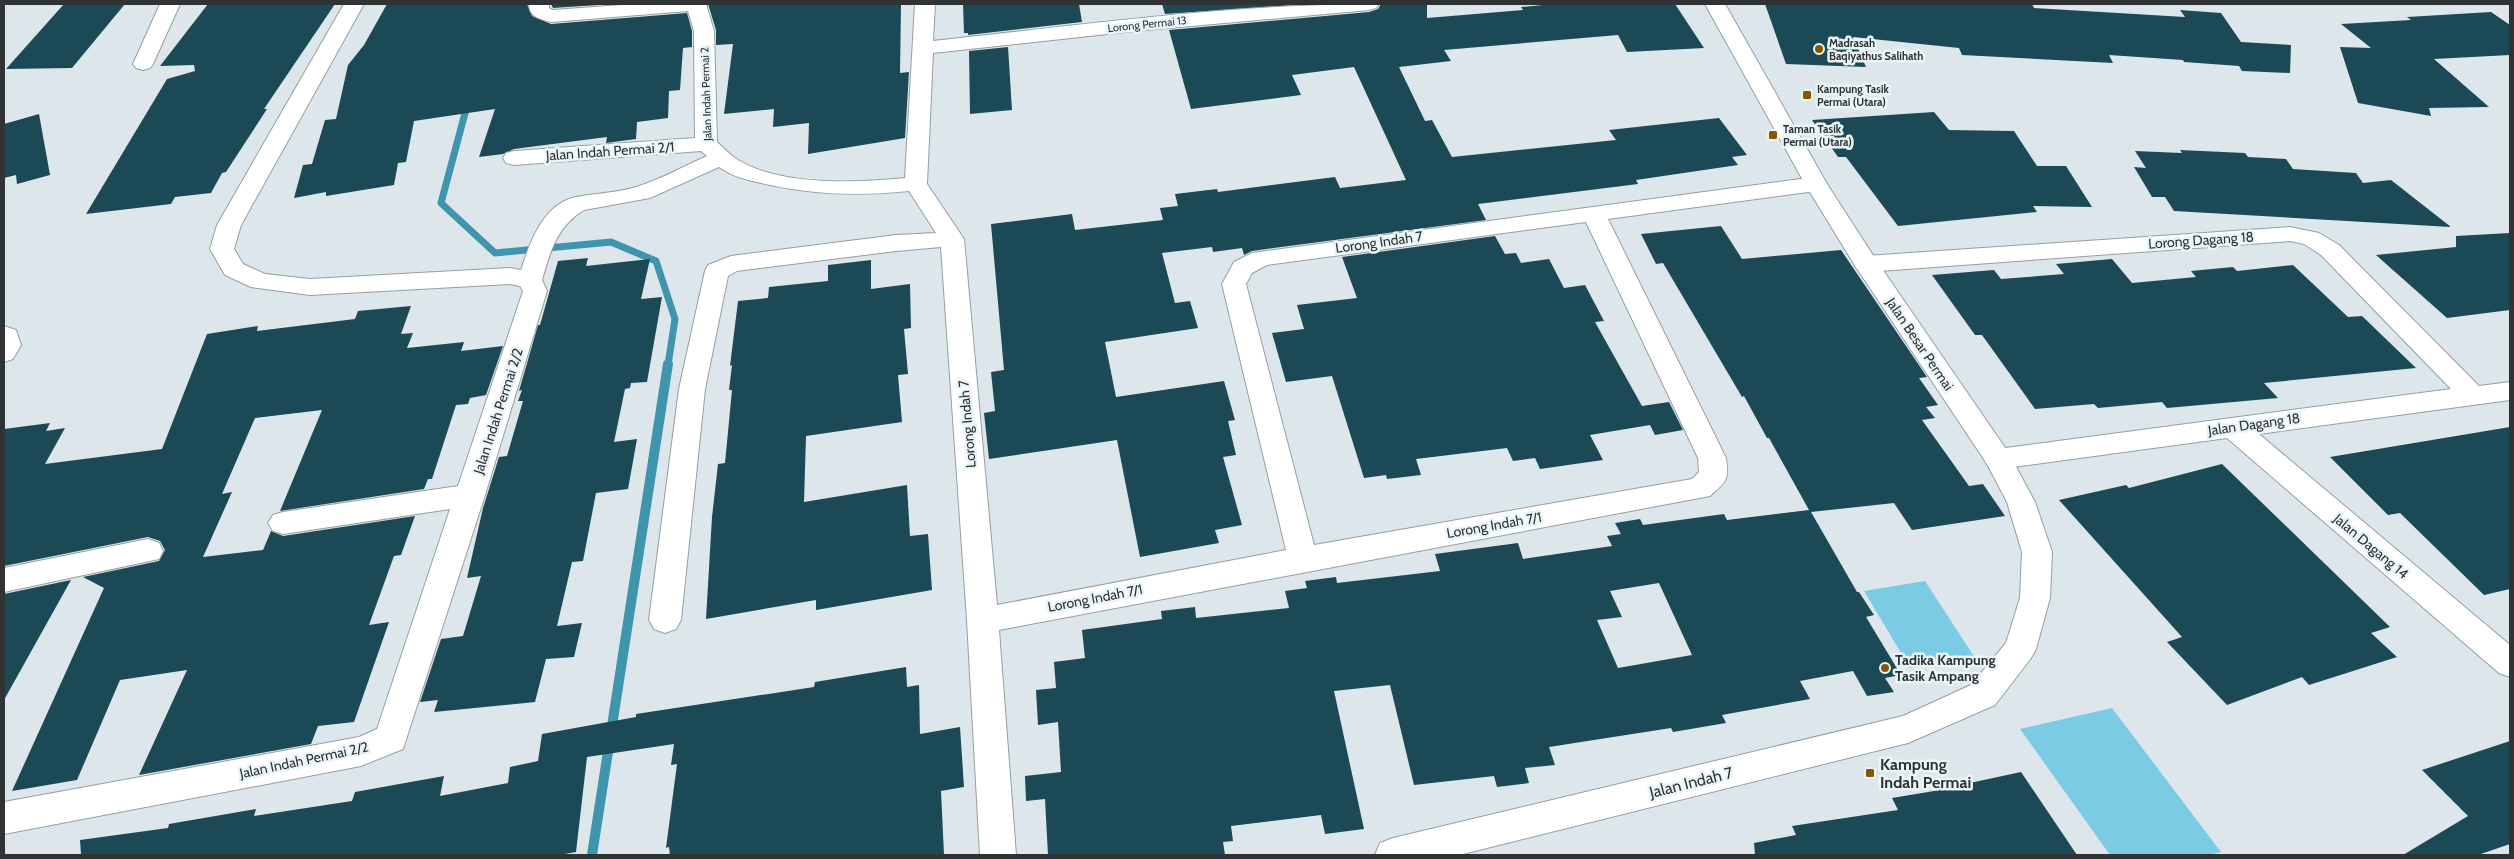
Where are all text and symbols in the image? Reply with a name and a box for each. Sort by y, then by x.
street label: Lorong Permai 13 [1107,13,1187,35]
place label: Madrasah Baqiyathus Salihath [1829,36,1923,63]
marker: Madrasah Baqiyathus Salihath [1813,43,1825,55]
street label: Jalan Indah Permai 2 [697,47,715,142]
place label: Kampung Tasik Permai (Utara) [1817,82,1890,109]
marker: Kampung Tasik Permai (Utara) [1801,89,1813,101]
place label: Taman Tasik Permai (Utara) [1783,122,1852,149]
marker: Taman Tasik Permai (Utara) [1767,129,1779,141]
street label: Jalan Indah Permai 2/1 [544,138,675,165]
street label: Lorong Indah 7 [1334,227,1424,257]
street label: Lorong Dagang 18 [2148,227,2254,253]
street label: Jalan Besar Permai [1882,293,1958,394]
street label: Jalan Indah Permai 2/2 [469,346,527,477]
street label: Lorong Indah 7 [954,379,980,469]
street label: Jalan Dagang 18 [2206,409,2301,439]
street label: Lorong Indah 7/1 [1445,508,1543,542]
street label: Jalan Dagang 14 [2329,509,2412,583]
street label: Lorong Indah 7/1 [1046,580,1144,616]
place label: Tadika Kampung Tasik Ampang [1895,651,1996,685]
marker: Tadika Kampung Tasik Ampang [1879,662,1891,674]
street label: Jalan Indah Permai 2/2 [237,738,370,783]
place label: Kampung Indah Permai [1880,755,1971,792]
street label: Jalan Indah 7 [1646,763,1735,802]
marker: Kampung Indah Permai [1864,767,1876,779]

